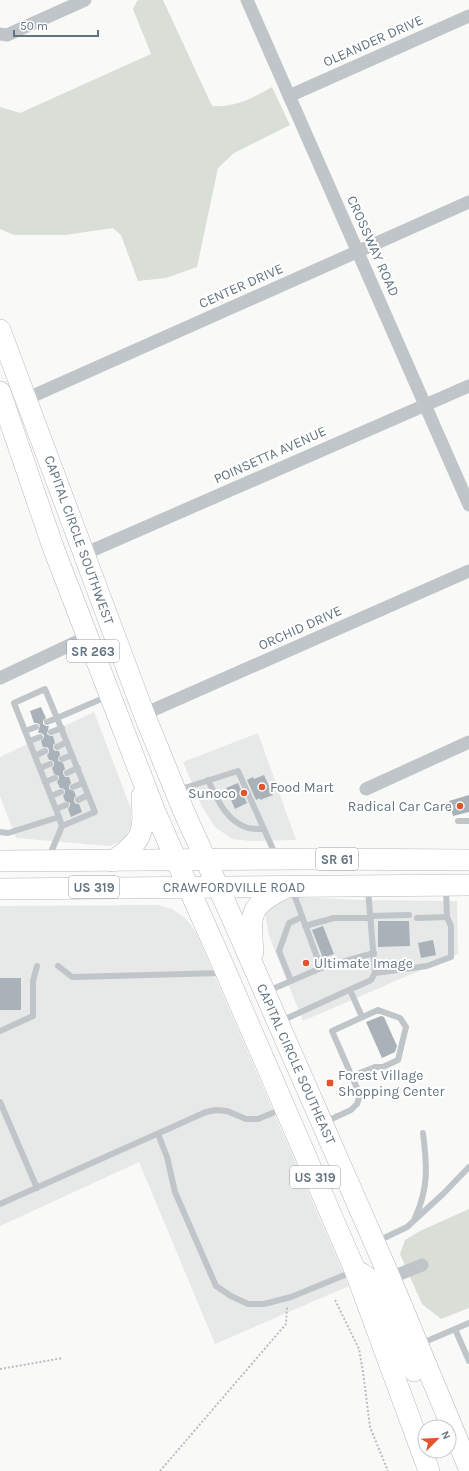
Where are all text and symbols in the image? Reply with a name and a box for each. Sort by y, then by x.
street label: OLEANDER DRIVE [320,11,426,71]
scale bar [14,12,98,38]
text: 50 m [20,19,48,33]
street label: CROSSWAY ROAD [343,193,403,299]
street label: CENTER DRIVE [196,260,286,312]
street label: POINSETTA AVENUE [211,423,329,487]
street label: CAPITAL CIRCLE SOUTHWEST [40,453,118,627]
street label: ORCHID DRIVE [256,602,344,654]
road number: SR 263 [67,640,119,662]
place label: Food Mart [270,779,334,796]
marker: Food Mart [257,782,267,792]
place label: Sunoco [188,785,236,802]
marker: Sunoco [239,788,249,798]
place label: Radical Car Care [348,798,452,815]
marker: Radical Car Care [455,801,465,811]
road number: SR 61 [316,848,358,870]
road number: US 319 [69,876,119,898]
street label: CRAWFORDVILLE ROAD [163,879,305,896]
place label: Ultimate Image [314,955,413,972]
marker: Ultimate Image [301,958,311,968]
street label: CAPITAL CIRCLE SOUTHEAST [253,981,339,1147]
place label: Forest Village Shopping Center [338,1067,445,1100]
marker: Forest Village Shopping Center [325,1078,335,1088]
road number: US 319 [290,1166,340,1188]
north arrow [417,1419,457,1459]
text: N [438,1429,453,1441]

